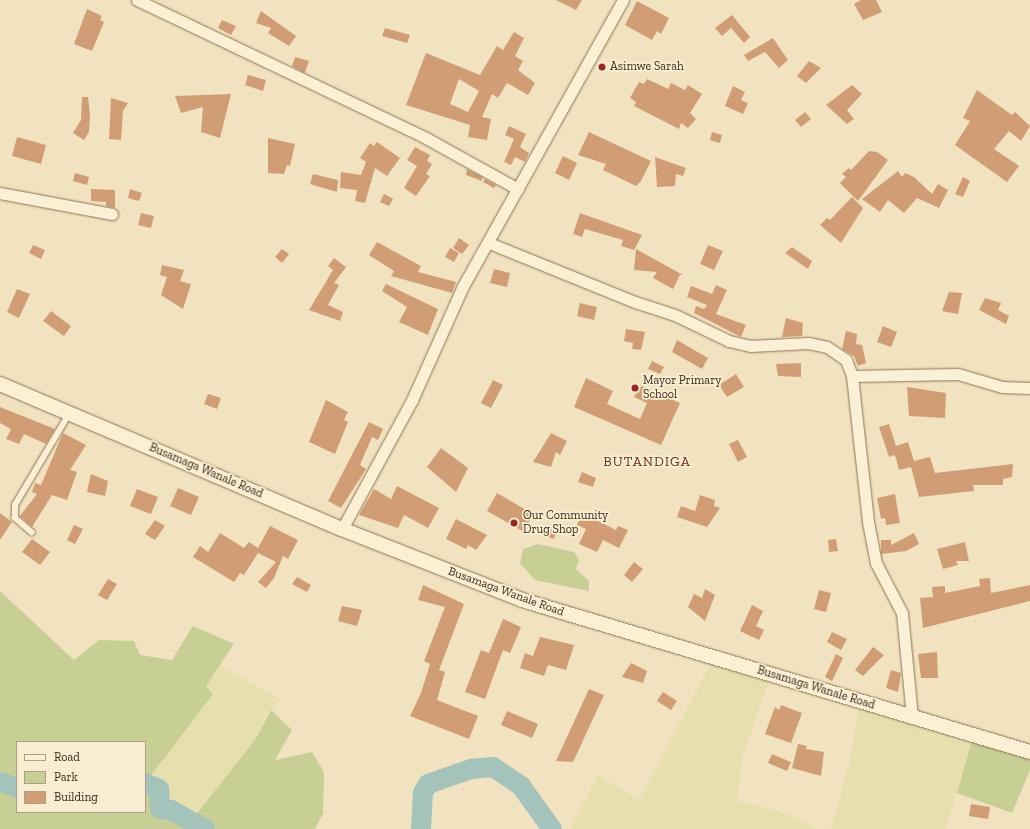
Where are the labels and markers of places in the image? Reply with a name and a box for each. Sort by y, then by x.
place label: Asimwe Sarah [610,60,684,74]
marker: Asimwe Sarah [597,62,607,72]
place label: Mayor Primary School [643,374,722,402]
marker: Mayor Primary School [630,383,640,393]
place label: Our Community Drug Shop [523,509,608,537]
marker: Our Community Drug Shop [508,517,520,529]

